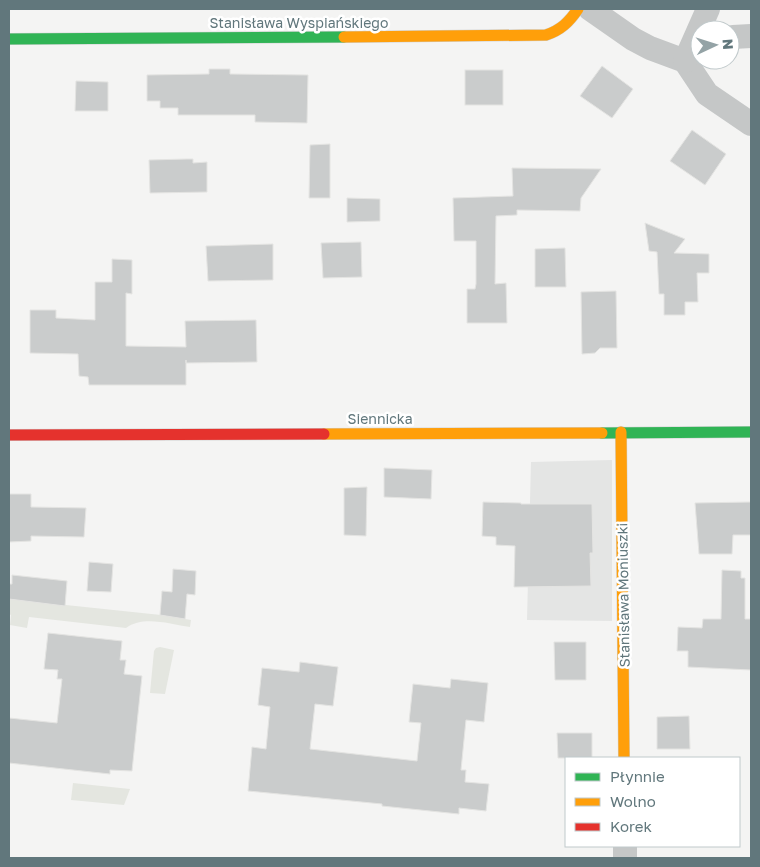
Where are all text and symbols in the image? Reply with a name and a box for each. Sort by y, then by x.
street label: Stanisława Wyspiańskiego [210,14,388,31]
north arrow [690,20,740,70]
text: N [720,38,737,50]
street label: Siennicka [347,410,413,427]
street label: Stanisława Moniuszki [613,523,633,667]
legend [565,757,740,847]
text: Płynnie [610,767,665,785]
text: Wolno [610,792,656,810]
text: Korek [610,817,652,835]

